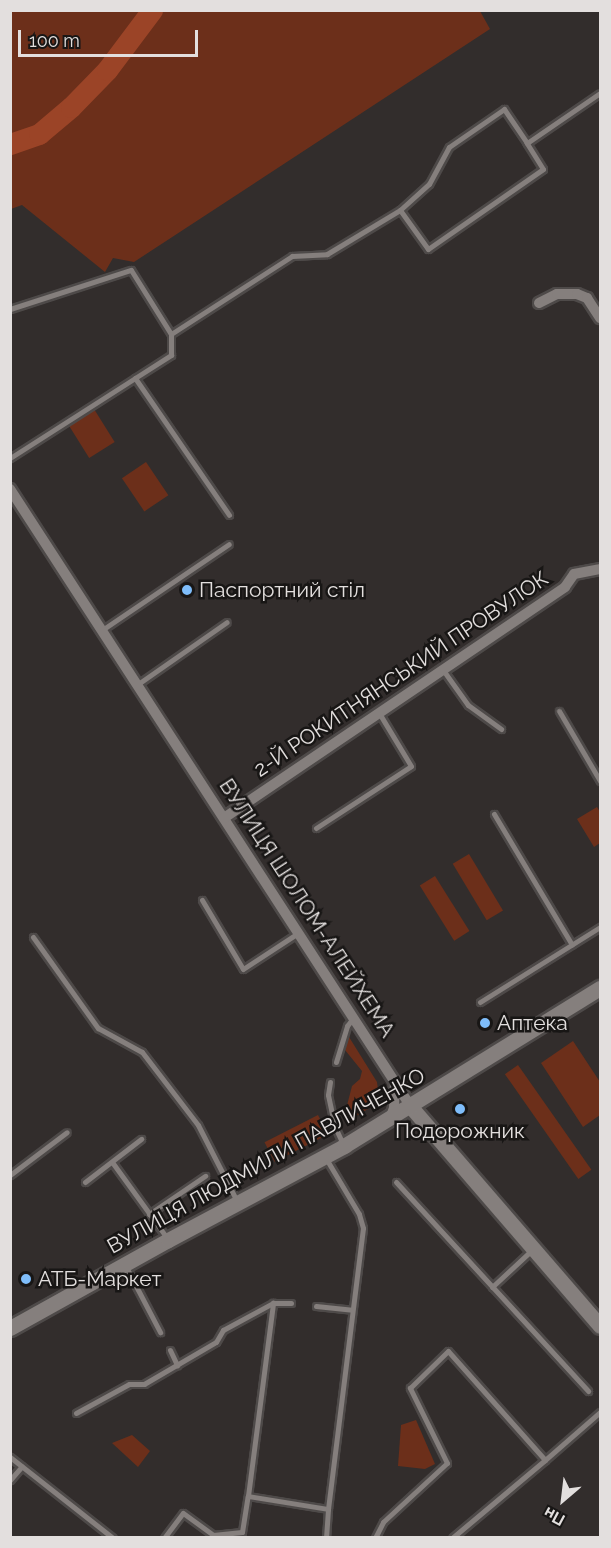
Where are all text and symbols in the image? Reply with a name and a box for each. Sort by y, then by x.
scale bar [21,18,201,56]
text: 100 m [29,30,80,51]
street label: 2-Й РОКИТНЯНСЬКИЙ ПРОВУЛОК [249,566,553,782]
place label: Паспортний стіл [199,577,365,603]
marker: Паспортний стіл [180,583,194,597]
street label: ВУЛИЦЯ ШОЛОМ-АЛЕЙХЕМА [214,774,400,1042]
place label: Аптека [497,1010,568,1036]
marker: Аптека [478,1016,492,1030]
street label: ВУЛИЦЯ ЛЮДМИЛИ ПАВЛИЧЕНКО [103,1063,429,1259]
marker: Подорожник [453,1102,467,1116]
place label: Подорожник [395,1118,525,1144]
place label: АТБ-Маркет [38,1266,162,1292]
marker: АТБ-Маркет [19,1272,33,1286]
north arrow [533,1470,593,1530]
text: Пн [540,1503,568,1530]

